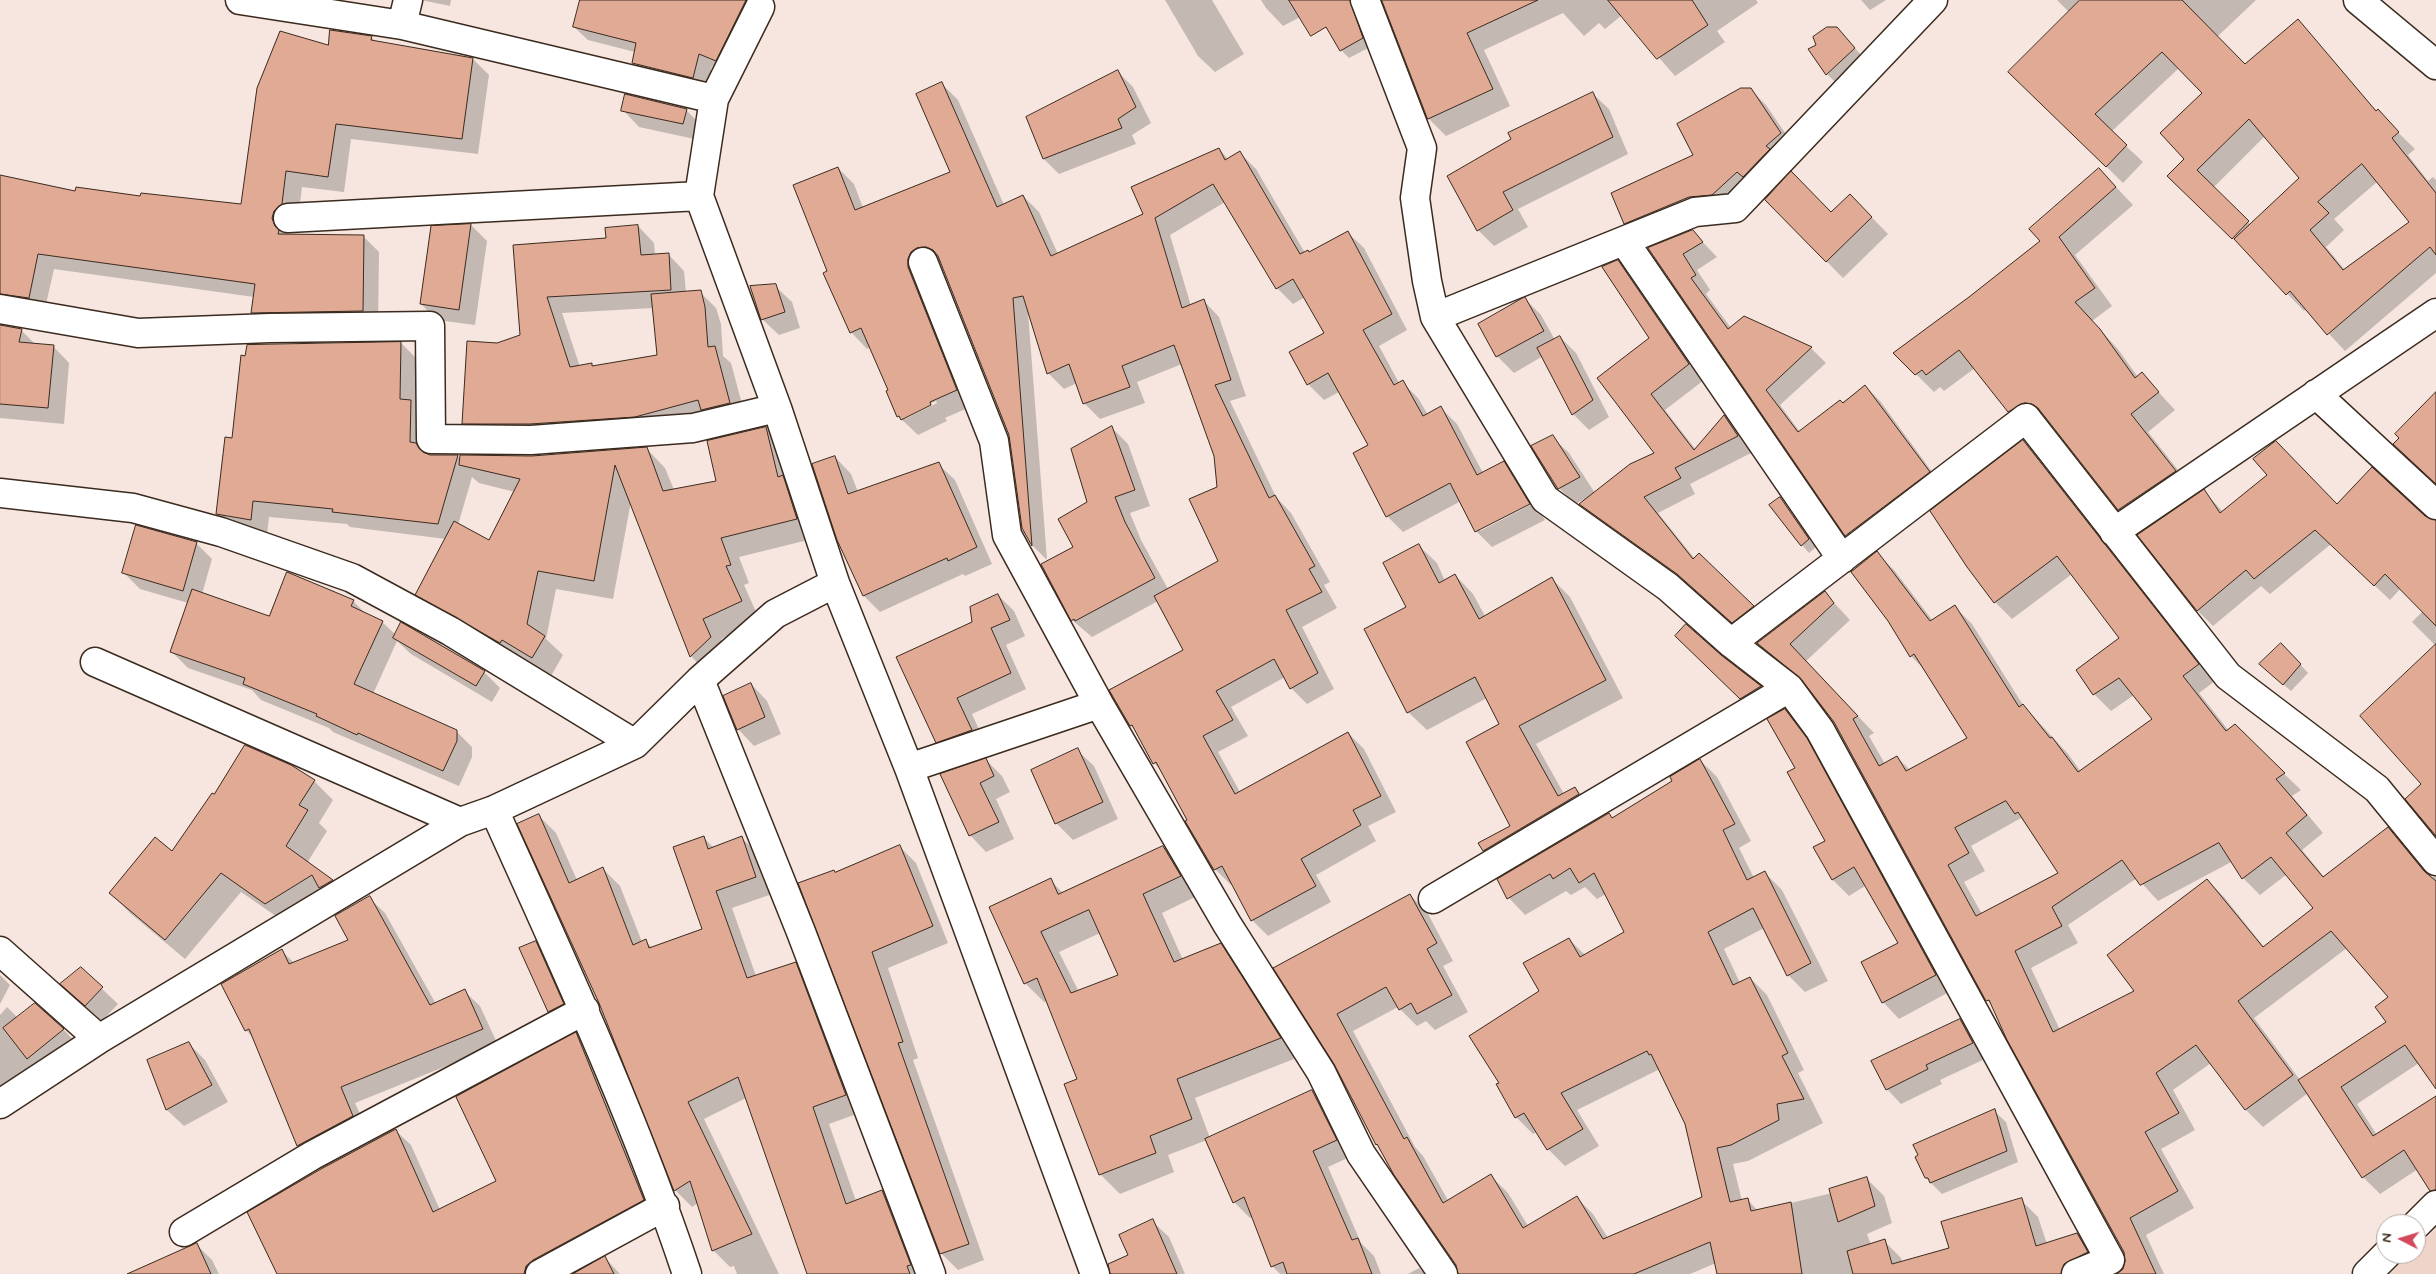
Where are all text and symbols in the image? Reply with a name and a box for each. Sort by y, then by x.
north arrow [2376,1214,2426,1264]
text: N [2378,1232,2396,1243]

